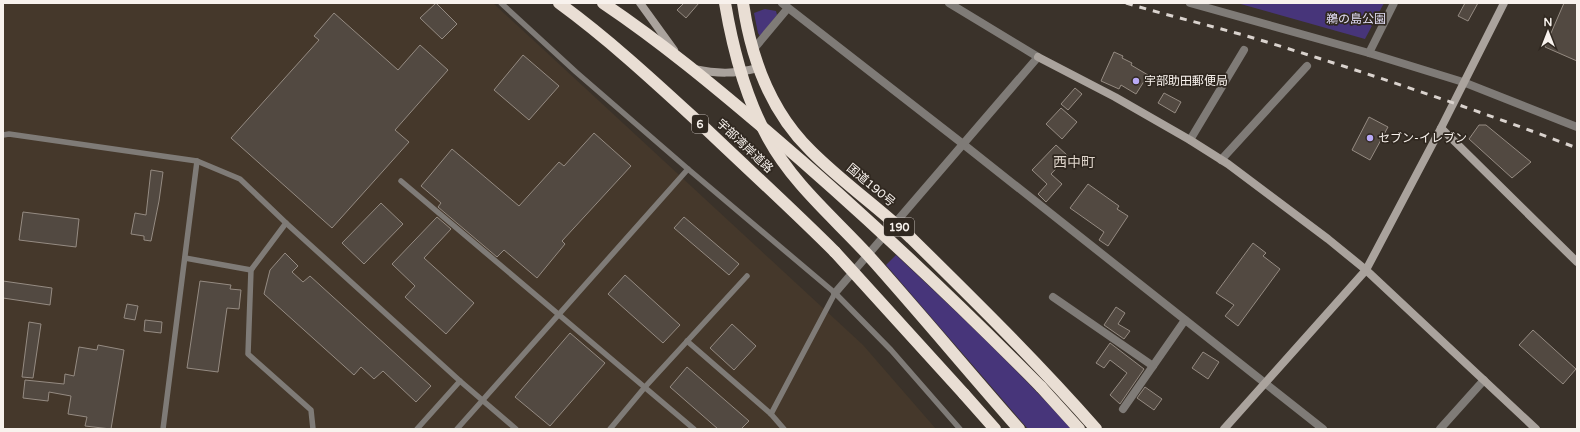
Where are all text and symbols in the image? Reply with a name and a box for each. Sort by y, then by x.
park label: 鵜の島公園 [1326,12,1386,26]
north arrow [1528,12,1568,52]
text: N [1544,16,1552,29]
place label: 宇部助田郵便局 [1144,74,1228,88]
marker: 宇部助田郵便局 [1131,76,1141,86]
road number: 6 [692,115,708,133]
street label: 宇部湾岸道路 [714,116,776,176]
place label: セブン-イレブン [1378,131,1467,145]
marker: セブン-イレブン [1365,133,1375,143]
district label: 西中町 [1053,154,1095,171]
street label: 国道190号 [844,161,898,209]
road number: 190 [884,218,914,236]

